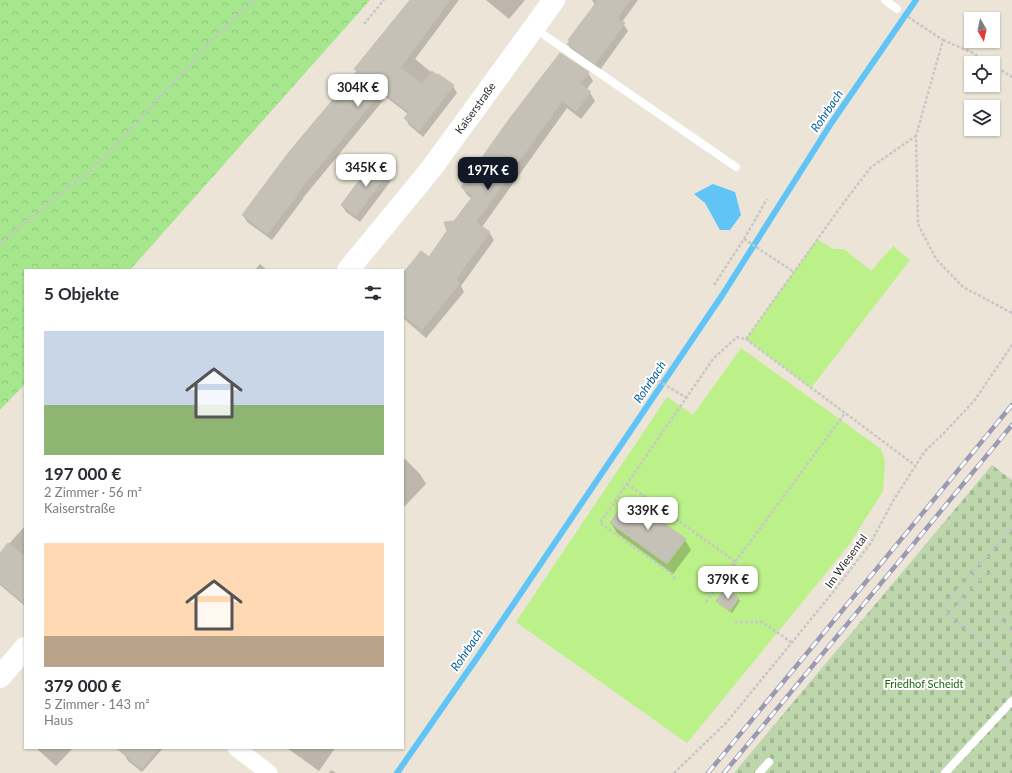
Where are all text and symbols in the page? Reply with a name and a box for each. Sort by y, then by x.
north arrow [964,12,1000,48]
map controls [964,12,1000,136]
button: locate [964,56,1000,92]
pin: 304K € [325,74,391,108]
text: 304K € [337,79,379,95]
street label: Kaiserstraße [452,80,498,136]
water label: Rohrbach [807,87,846,135]
button: layers [964,100,1000,136]
pin: 345K € [333,154,399,188]
pin: 197K € [455,157,521,191]
text: 345K € [345,159,387,175]
text: 197K € [467,162,509,178]
icon: filters [362,282,384,304]
text: 5 Objekte [44,283,119,304]
icon: home [178,357,250,429]
water label: Rohrbach [630,358,669,406]
text: 197 000 € [44,463,121,484]
text: 2 Zimmer · 56 m² [44,484,142,500]
pin: 339K € [615,497,681,531]
text: Kaiserstraße [44,500,115,516]
text: 339K € [627,502,669,518]
street label: Im Wiesental [822,531,869,590]
pin: 379K € [695,566,761,600]
icon: home [178,569,250,641]
text: 379K € [707,571,749,587]
water label: Rohrbach [447,626,486,674]
text: 379 000 € [44,675,121,696]
park label: Friedhof Scheidt [885,677,964,690]
text: 5 Zimmer · 143 m² [44,696,150,712]
text: Haus [44,712,73,728]

